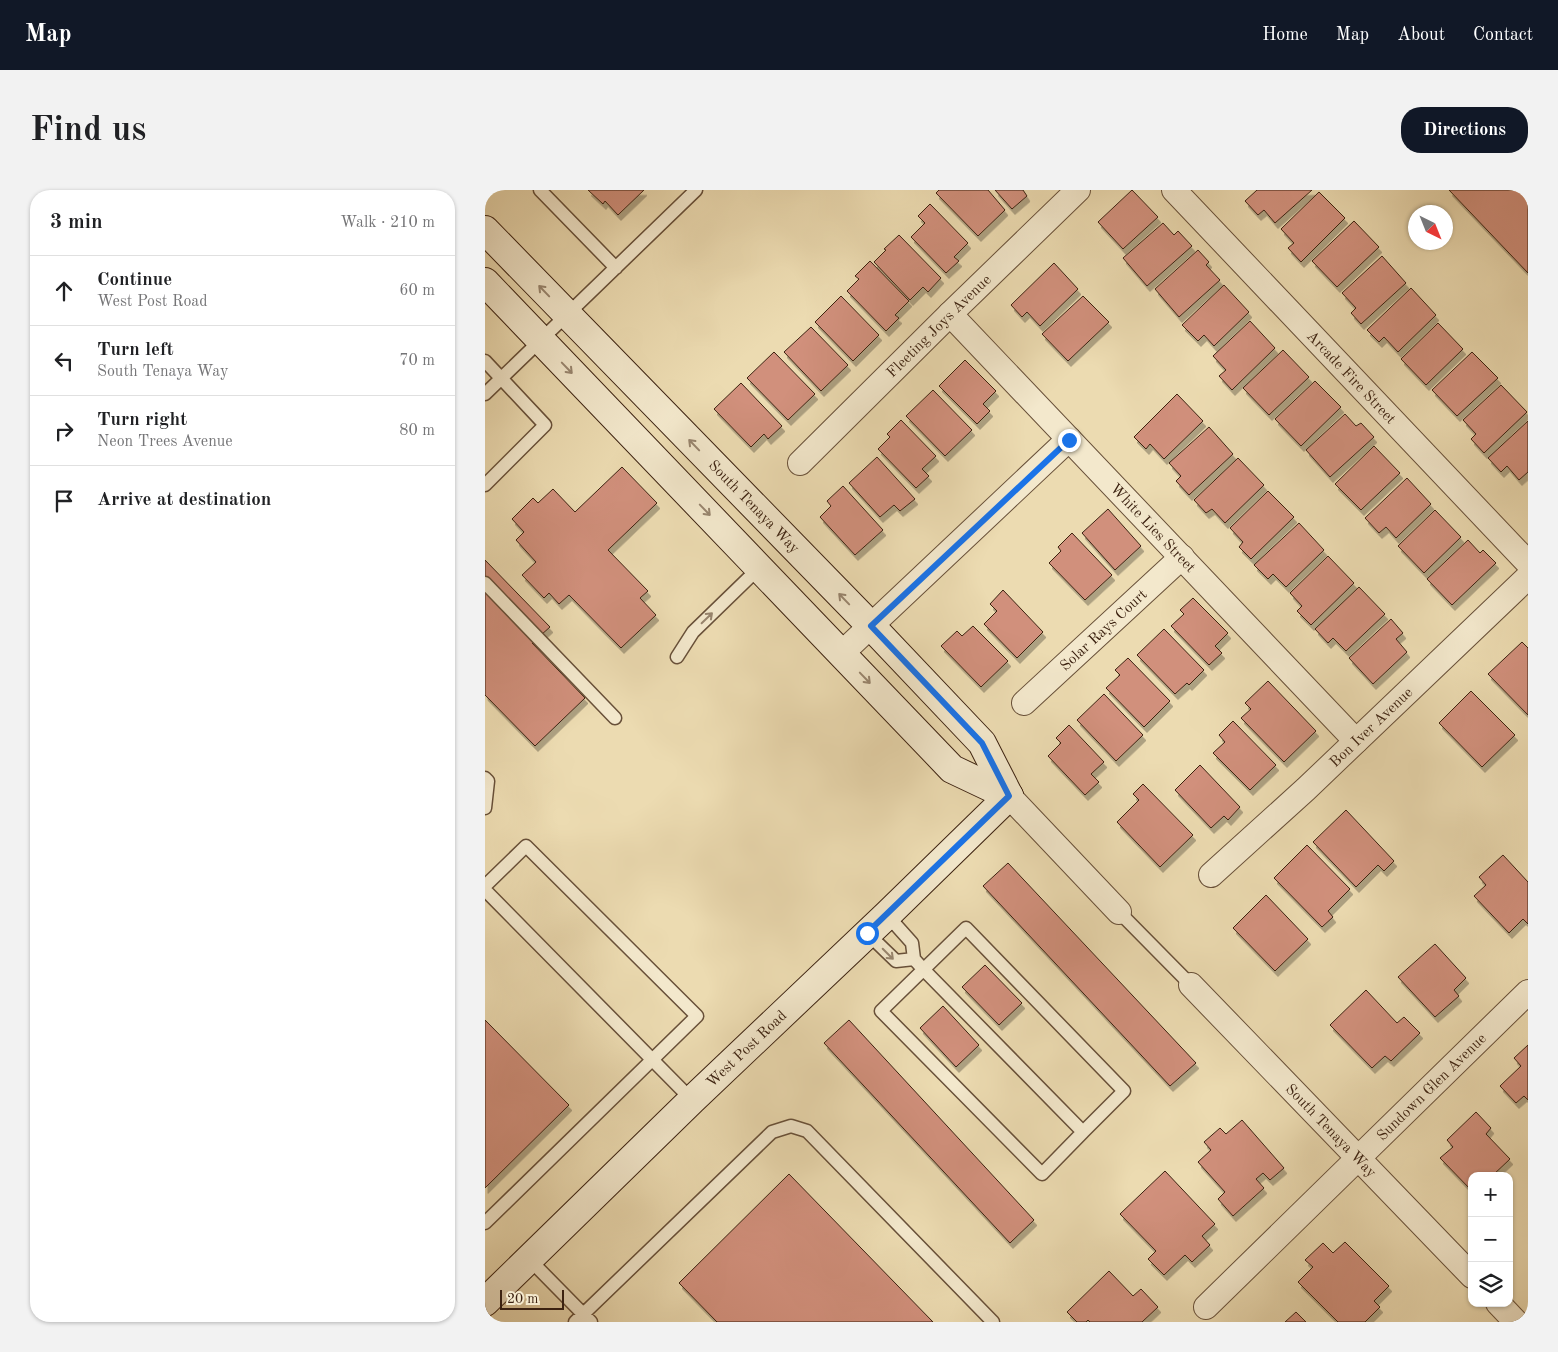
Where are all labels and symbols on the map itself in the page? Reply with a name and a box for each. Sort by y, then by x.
north arrow [1408,205,1453,250]
street label: Fleeting Joys Avenue [885,272,995,381]
one-way arrow [539,285,551,297]
street label: Arcade Fire Street [1303,329,1398,428]
one-way arrow [561,361,573,373]
route end [1058,429,1081,452]
one-way arrow [689,439,701,451]
street label: South Tenaya Way [705,458,802,557]
street label: White Lies Street [1107,482,1198,576]
one-way arrow [698,504,711,516]
street label: Solar Rays Court [1058,587,1151,674]
one-way arrow [839,593,851,605]
one-way arrow [701,612,713,624]
one-way arrow [859,671,871,684]
street label: Bon Iver Avenue [1328,685,1416,771]
route start [856,922,879,945]
one-way arrow [882,947,894,960]
street label: West Post Road [704,1008,790,1091]
street label: Sundown Glen Avenue [1375,1031,1490,1144]
street label: South Tenaya Way [1282,1082,1379,1181]
scale bar [500,1287,564,1310]

